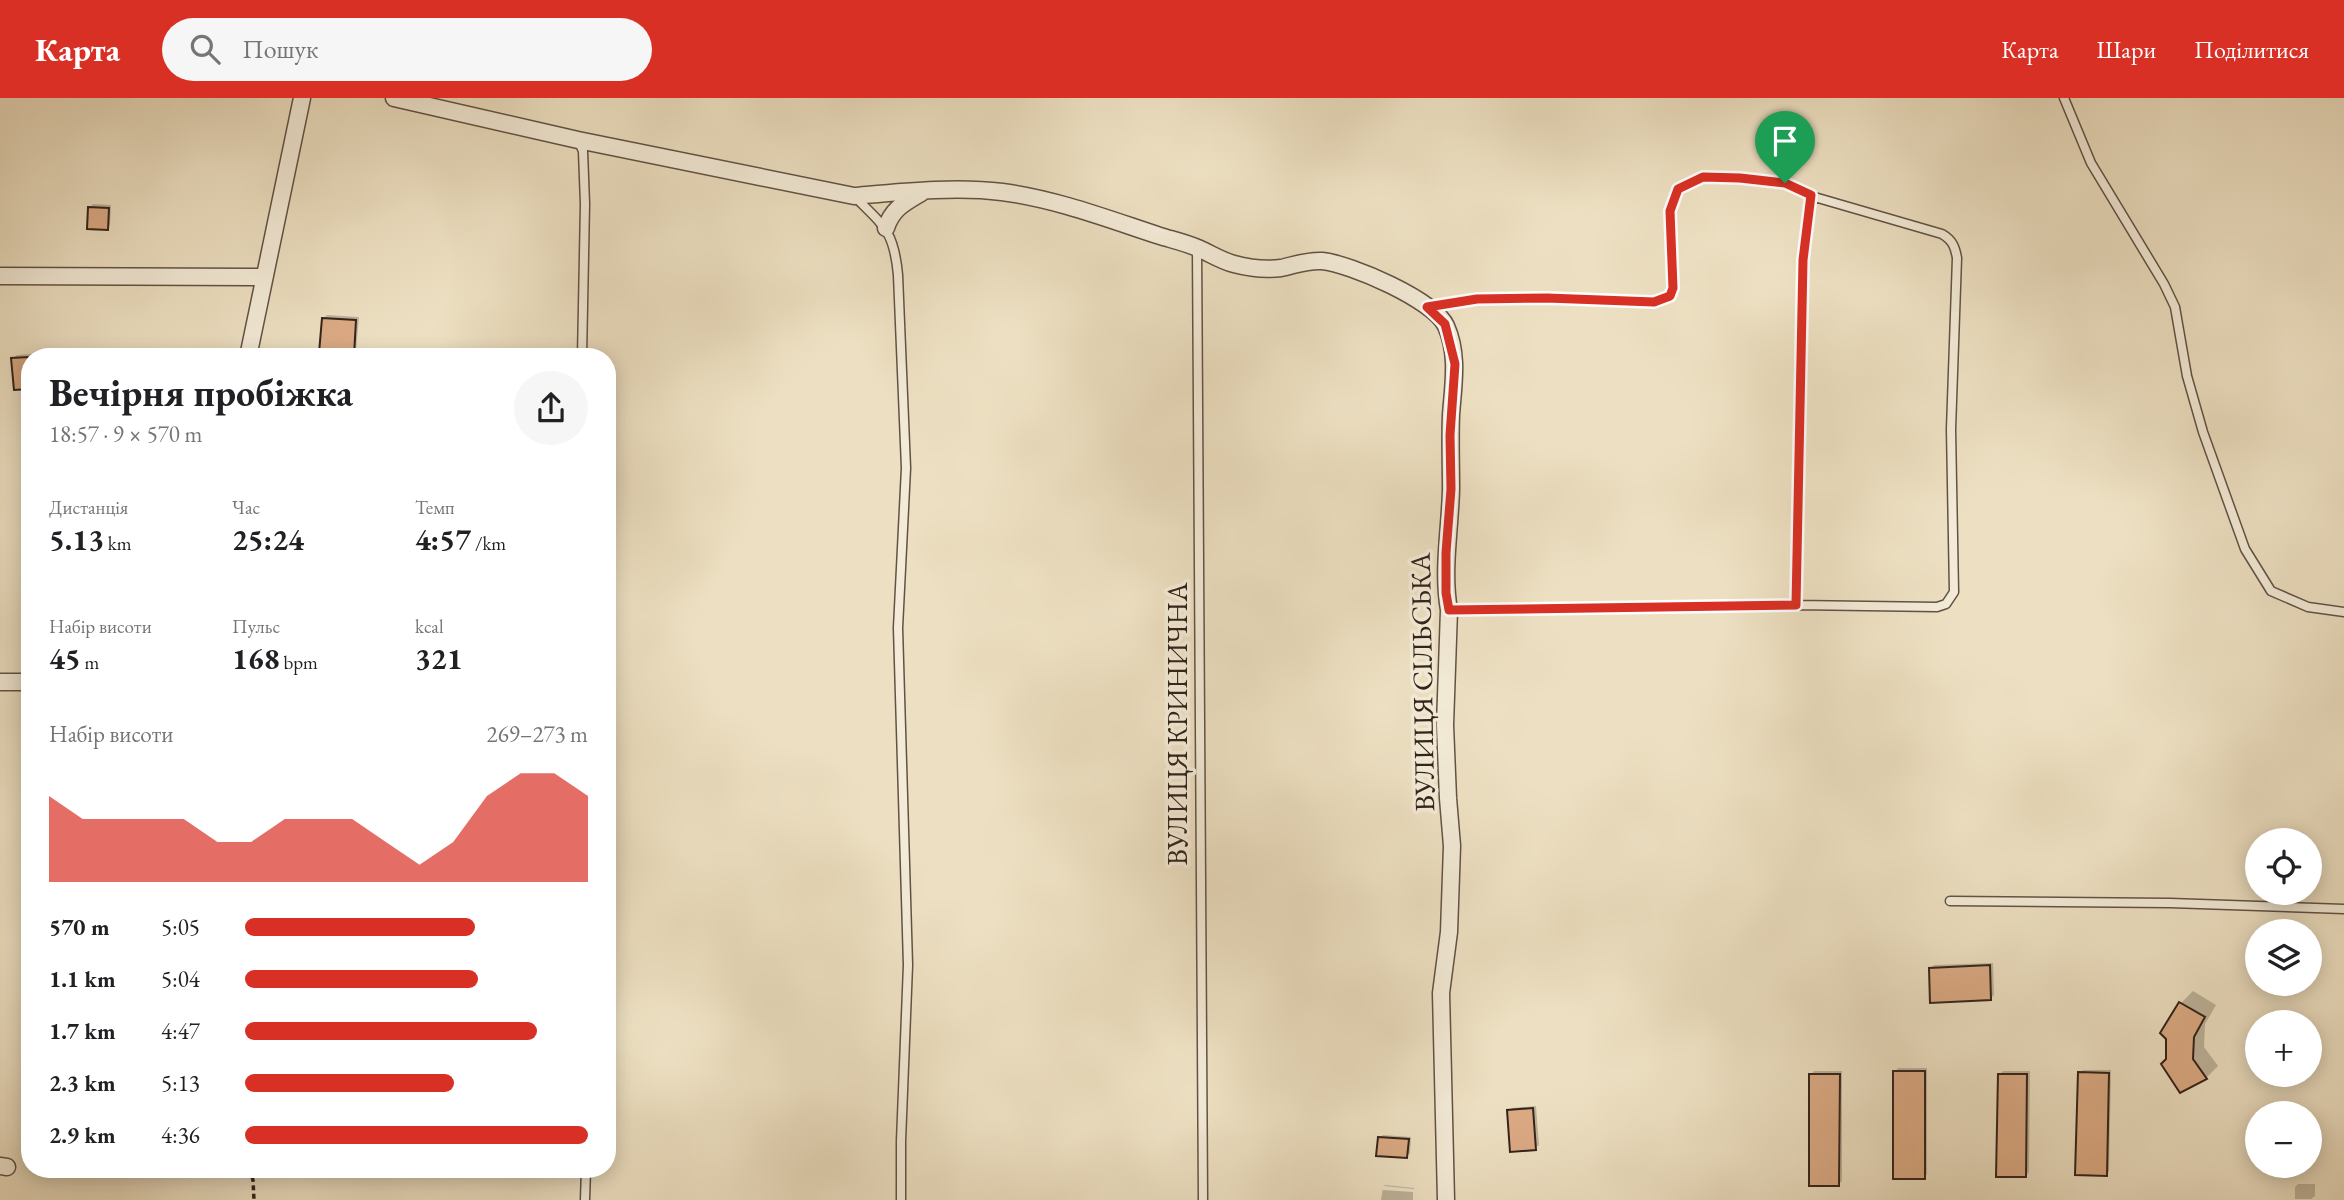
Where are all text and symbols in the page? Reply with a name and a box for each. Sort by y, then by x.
search box [162,18,652,81]
text: Карта [35,28,120,71]
icon: search [186,30,224,68]
text: Пошук [242,32,318,66]
text: Карта [2001,34,2059,65]
text: Шари [2097,34,2156,65]
text: Поділитися [2194,34,2309,65]
pin [1755,111,1815,183]
icon: arrive [1766,122,1804,160]
text: Вечірня пробіжка [49,368,353,417]
button: share [514,371,588,445]
text: 18:57 · 9 × 570 m [49,419,202,449]
text: Дистанція [49,495,128,520]
text: Час [232,495,260,520]
text: Темп [415,495,455,520]
text: 5.13 [49,520,104,559]
text: 25:24 [232,520,304,559]
text: 4:57 [415,520,471,559]
text: km [104,531,132,556]
text: /km [471,531,506,556]
street label: ВУЛИЦЯ СІЛЬСЬКА [1402,552,1442,812]
street label: ВУЛИЦЯ КРИНИЧНА [1159,582,1195,866]
text: Набір висоти [49,614,152,639]
text: Пульс [232,614,280,639]
text: kcal [415,614,444,639]
text: 45 [49,639,81,678]
text: 168 [232,639,280,678]
text: 321 [415,639,463,678]
text: m [81,650,99,675]
text: bpm [280,650,318,675]
text: Набір висоти [49,719,173,749]
text: 269–273 m [487,719,588,749]
map controls [2245,828,2322,1178]
button: locate [2245,828,2322,905]
text: 570 m [49,912,110,942]
text: 5:05 [161,912,200,942]
button: layers [2245,919,2322,996]
text: 1.1 km [49,964,116,994]
text: 5:04 [161,964,200,994]
button: + [2245,1010,2322,1087]
text: 1.7 km [49,1016,116,1046]
text: 4:47 [161,1016,200,1046]
text: 2.3 km [49,1068,116,1098]
text: 5:13 [161,1068,200,1098]
button: − [2245,1101,2322,1178]
text: 2.9 km [49,1120,116,1150]
text: 4:36 [161,1120,200,1150]

